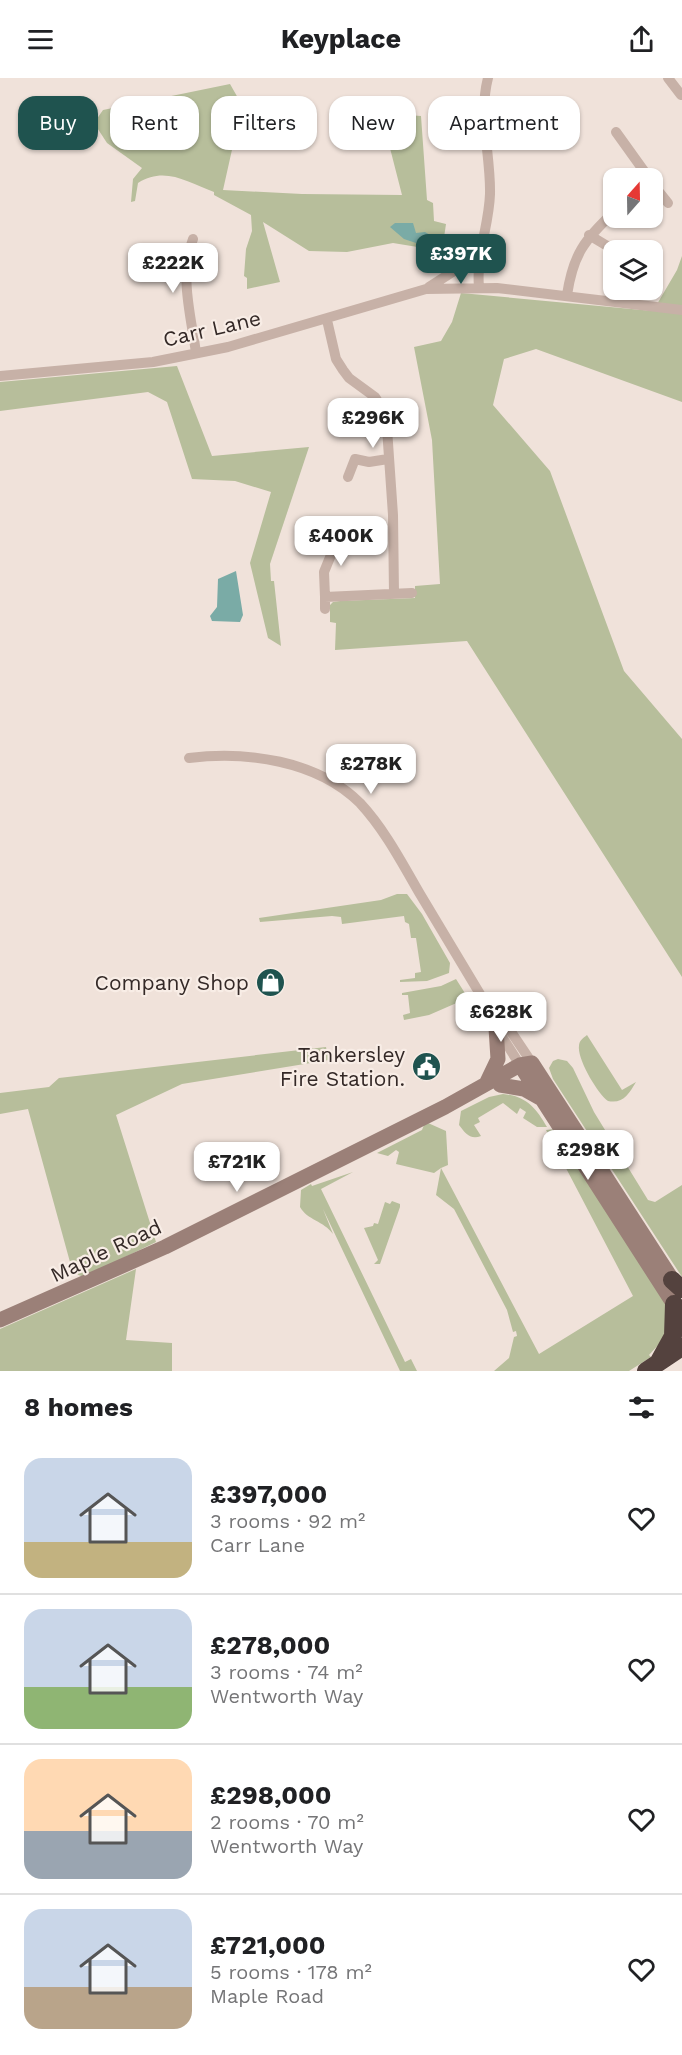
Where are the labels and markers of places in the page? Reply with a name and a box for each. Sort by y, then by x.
pin: £397K [419,234,503,285]
pin: £222K [131,243,215,294]
pin: £296K [331,398,415,449]
pin: £400K [299,516,383,567]
pin: £278K [329,744,413,795]
shop icon: Company Shop [254,967,286,999]
place label: Company Shop [95,970,249,995]
pin: £628K [459,992,543,1043]
place label: Tankersley Fire Station. [280,1042,405,1091]
public building icon: Tankersley Fire Station. [410,1051,442,1083]
pin: £298K [546,1130,630,1181]
pin: £721K [195,1142,279,1193]

